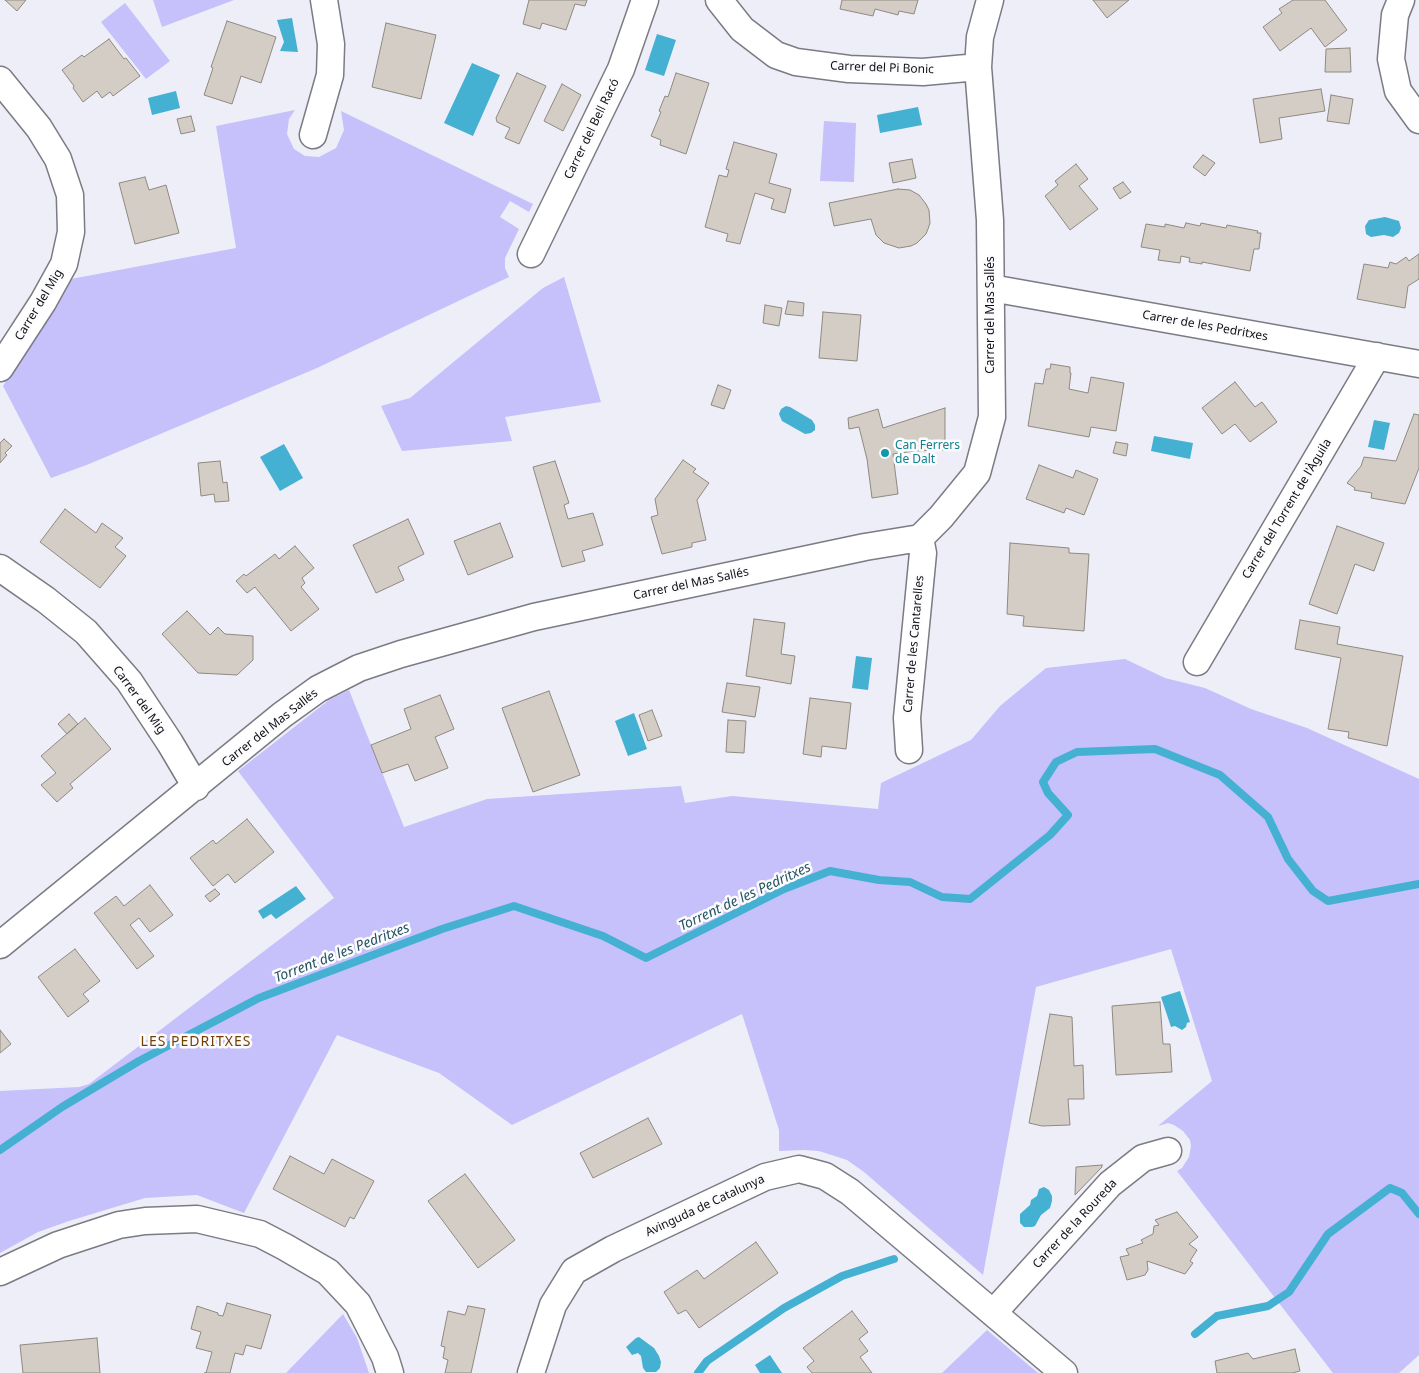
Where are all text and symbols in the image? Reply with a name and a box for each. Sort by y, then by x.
street label: Carrer del Pi Bonic [830,59,934,77]
street label: Carrer del Bell Racó [561,76,623,182]
street label: Carrer del Mas Sallés [984,256,998,374]
street label: Carrer del Mig [12,267,66,343]
street label: Carrer de les Pedritxes [1141,308,1269,344]
street label: Carrer del Torrent de l'Àguila [1239,436,1335,582]
place label: Can Ferrers de Dalt [895,439,960,467]
marker: Can Ferrers de Dalt [879,447,891,459]
street label: Carrer del Mas Sallés [632,565,750,603]
street label: Carrer de les Cantarelles [901,575,927,713]
street label: Carrer del Mig [110,663,168,737]
street label: Carrer del Mas Sallés [219,686,321,770]
water label: Torrent de les Pedritxes [676,859,814,935]
water label: Torrent de les Pedritxes [272,919,412,987]
district label: LES PEDRITXES [139,1034,253,1050]
street label: Avinguda de Catalunya [643,1172,767,1240]
street label: Carrer de la Roureda [1030,1176,1120,1272]

